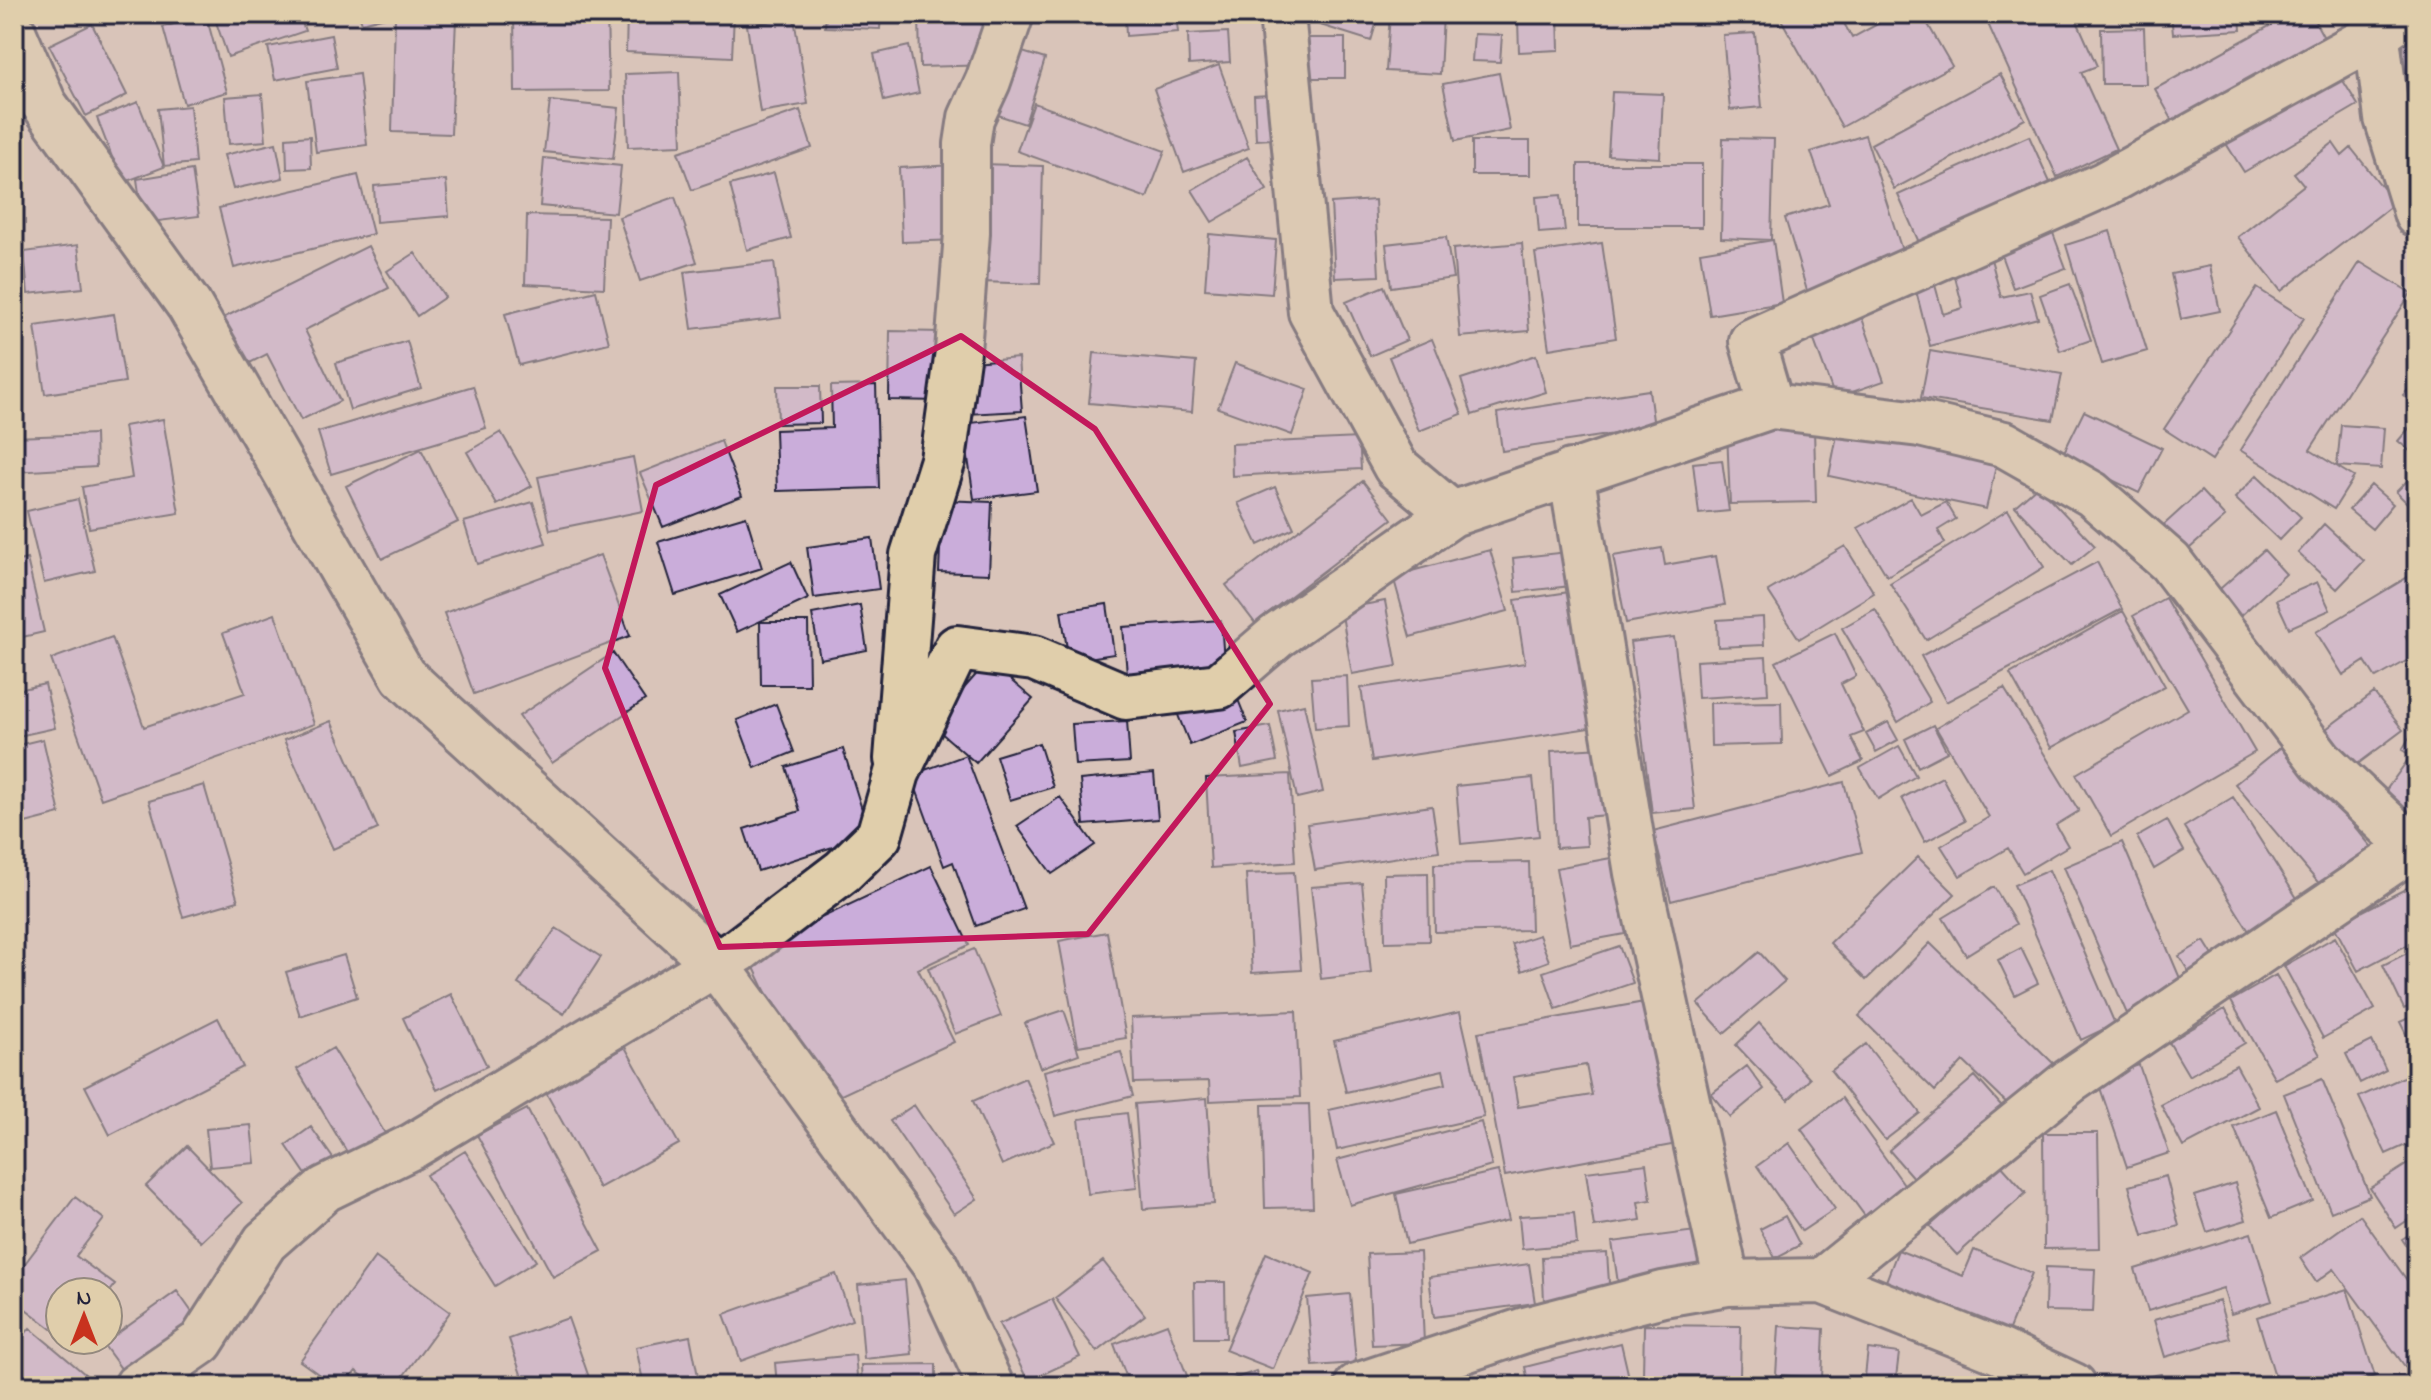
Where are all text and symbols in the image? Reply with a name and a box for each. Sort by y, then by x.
north arrow [44,1276,124,1356]
text: N [77,1283,91,1315]

